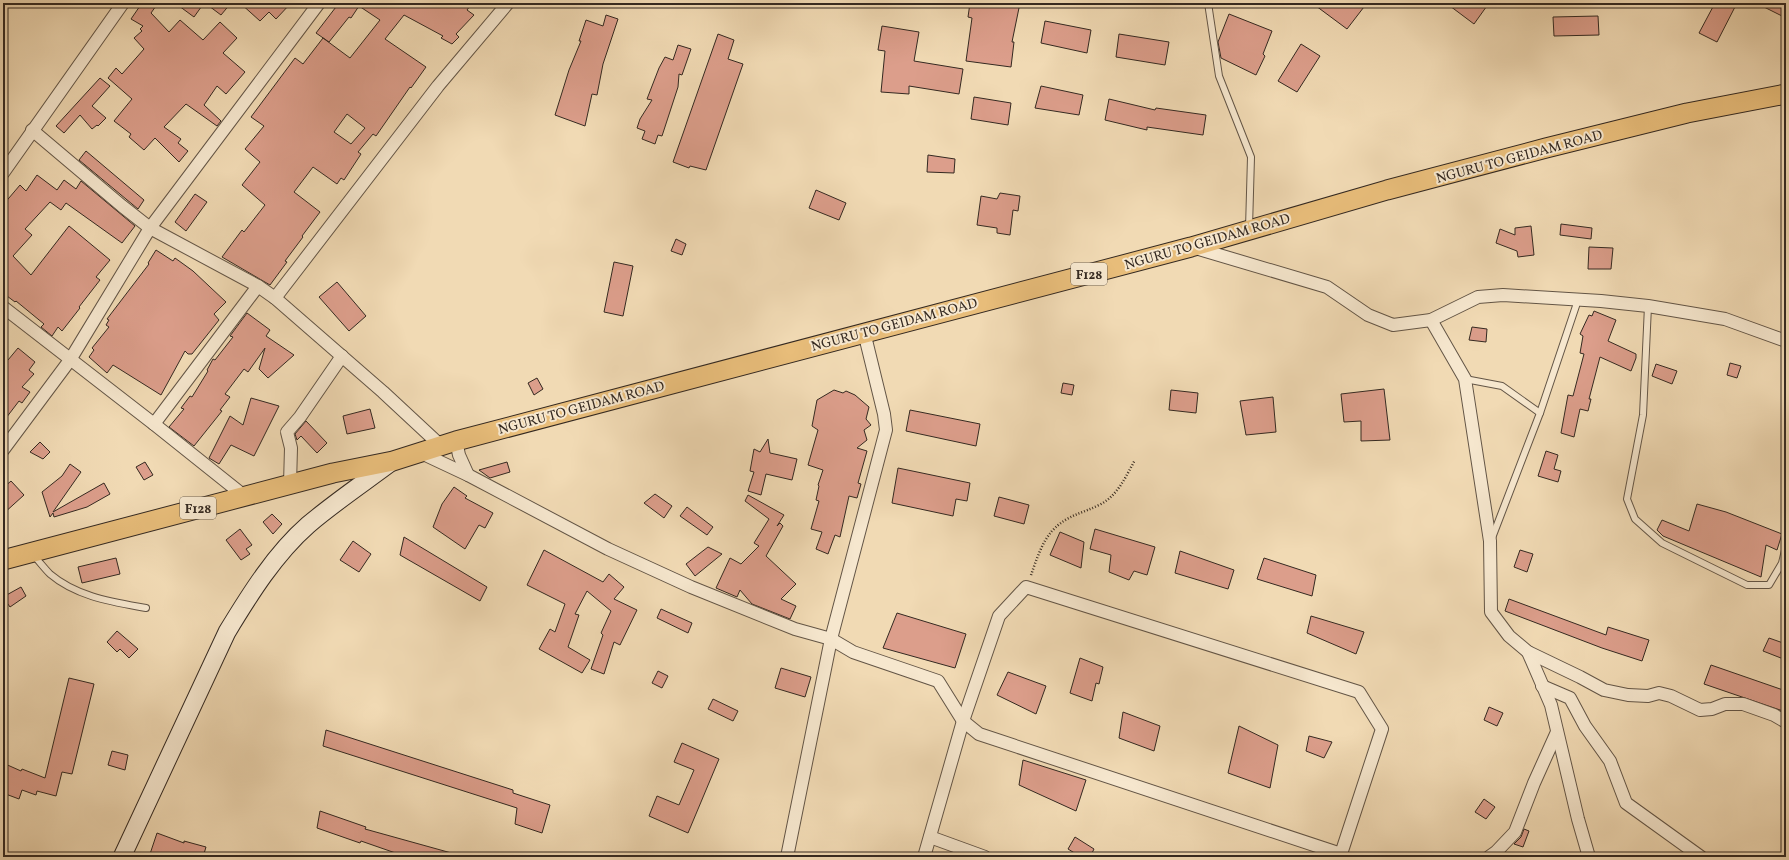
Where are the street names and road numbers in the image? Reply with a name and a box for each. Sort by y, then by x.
street label: NGURU TO GEIDAM ROAD [1434,126,1605,189]
street label: NGURU TO GEIDAM ROAD [1122,210,1292,275]
road number: F128 [1071,263,1107,285]
street label: NGURU TO GEIDAM ROAD [809,294,980,357]
street label: NGURU TO GEIDAM ROAD [496,377,667,440]
road number: F128 [180,497,216,519]

